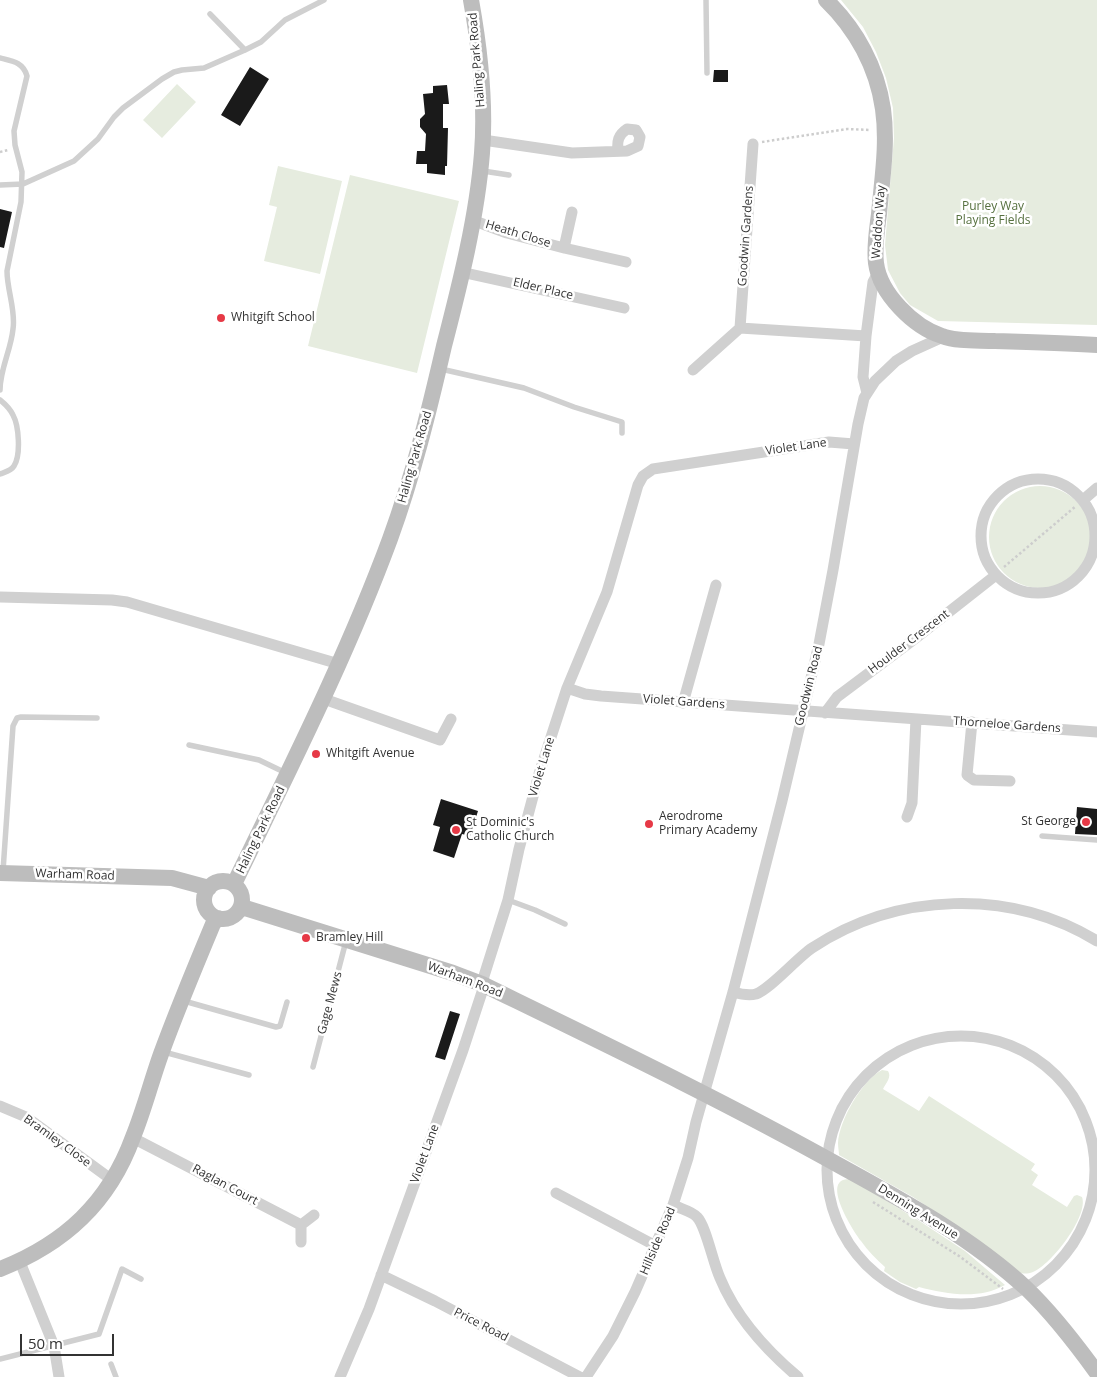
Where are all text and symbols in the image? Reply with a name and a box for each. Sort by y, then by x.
street label: Haling Park Road [466,12,488,108]
street label: Goodwin Gardens [735,185,757,287]
street label: Waddon Way [869,185,889,259]
park label: Purley Way Playing Fields [956,200,1030,228]
street label: Heath Close [484,217,552,251]
street label: Elder Place [512,275,574,303]
place label: Whitgift School [231,311,315,325]
marker: Whitgift School [215,312,227,324]
street label: Haling Park Road [395,409,435,505]
street label: Violet Lane [765,436,827,458]
street label: Houlder Crescent [866,607,952,677]
street label: Goodwin Road [792,645,826,727]
street label: Violet Gardens [643,692,725,712]
street label: Thorneloe Gardens [953,714,1061,736]
street label: Violet Lane [526,735,558,799]
place label: Whitgift Avenue [326,747,414,761]
marker: Whitgift Avenue [310,748,322,760]
street label: Haling Park Road [234,784,288,876]
place label: Aerodrome Primary Academy [659,810,757,838]
place label: St George [1021,815,1076,829]
place label: St Dominic's Catholic Church [466,816,554,844]
marker: St George [1080,816,1092,828]
marker: Aerodrome Primary Academy [643,818,655,830]
marker: St Dominic's Catholic Church [450,824,462,836]
street label: Warham Road [35,866,115,884]
place label: Bramley Hill [316,931,383,945]
marker: Bramley Hill [300,932,312,944]
street label: Warham Road [425,959,505,1001]
street label: Gage Mews [315,970,345,1036]
street label: Bramley Close [21,1112,93,1170]
street label: Violet Lane [408,1123,442,1185]
street label: Raglan Court [190,1162,260,1208]
street label: Denning Avenue [875,1182,961,1242]
street label: Hillside Road [637,1205,679,1277]
street label: Price Road [451,1305,511,1345]
scale bar [22,1324,116,1356]
text: 50 m [28,1333,63,1353]

